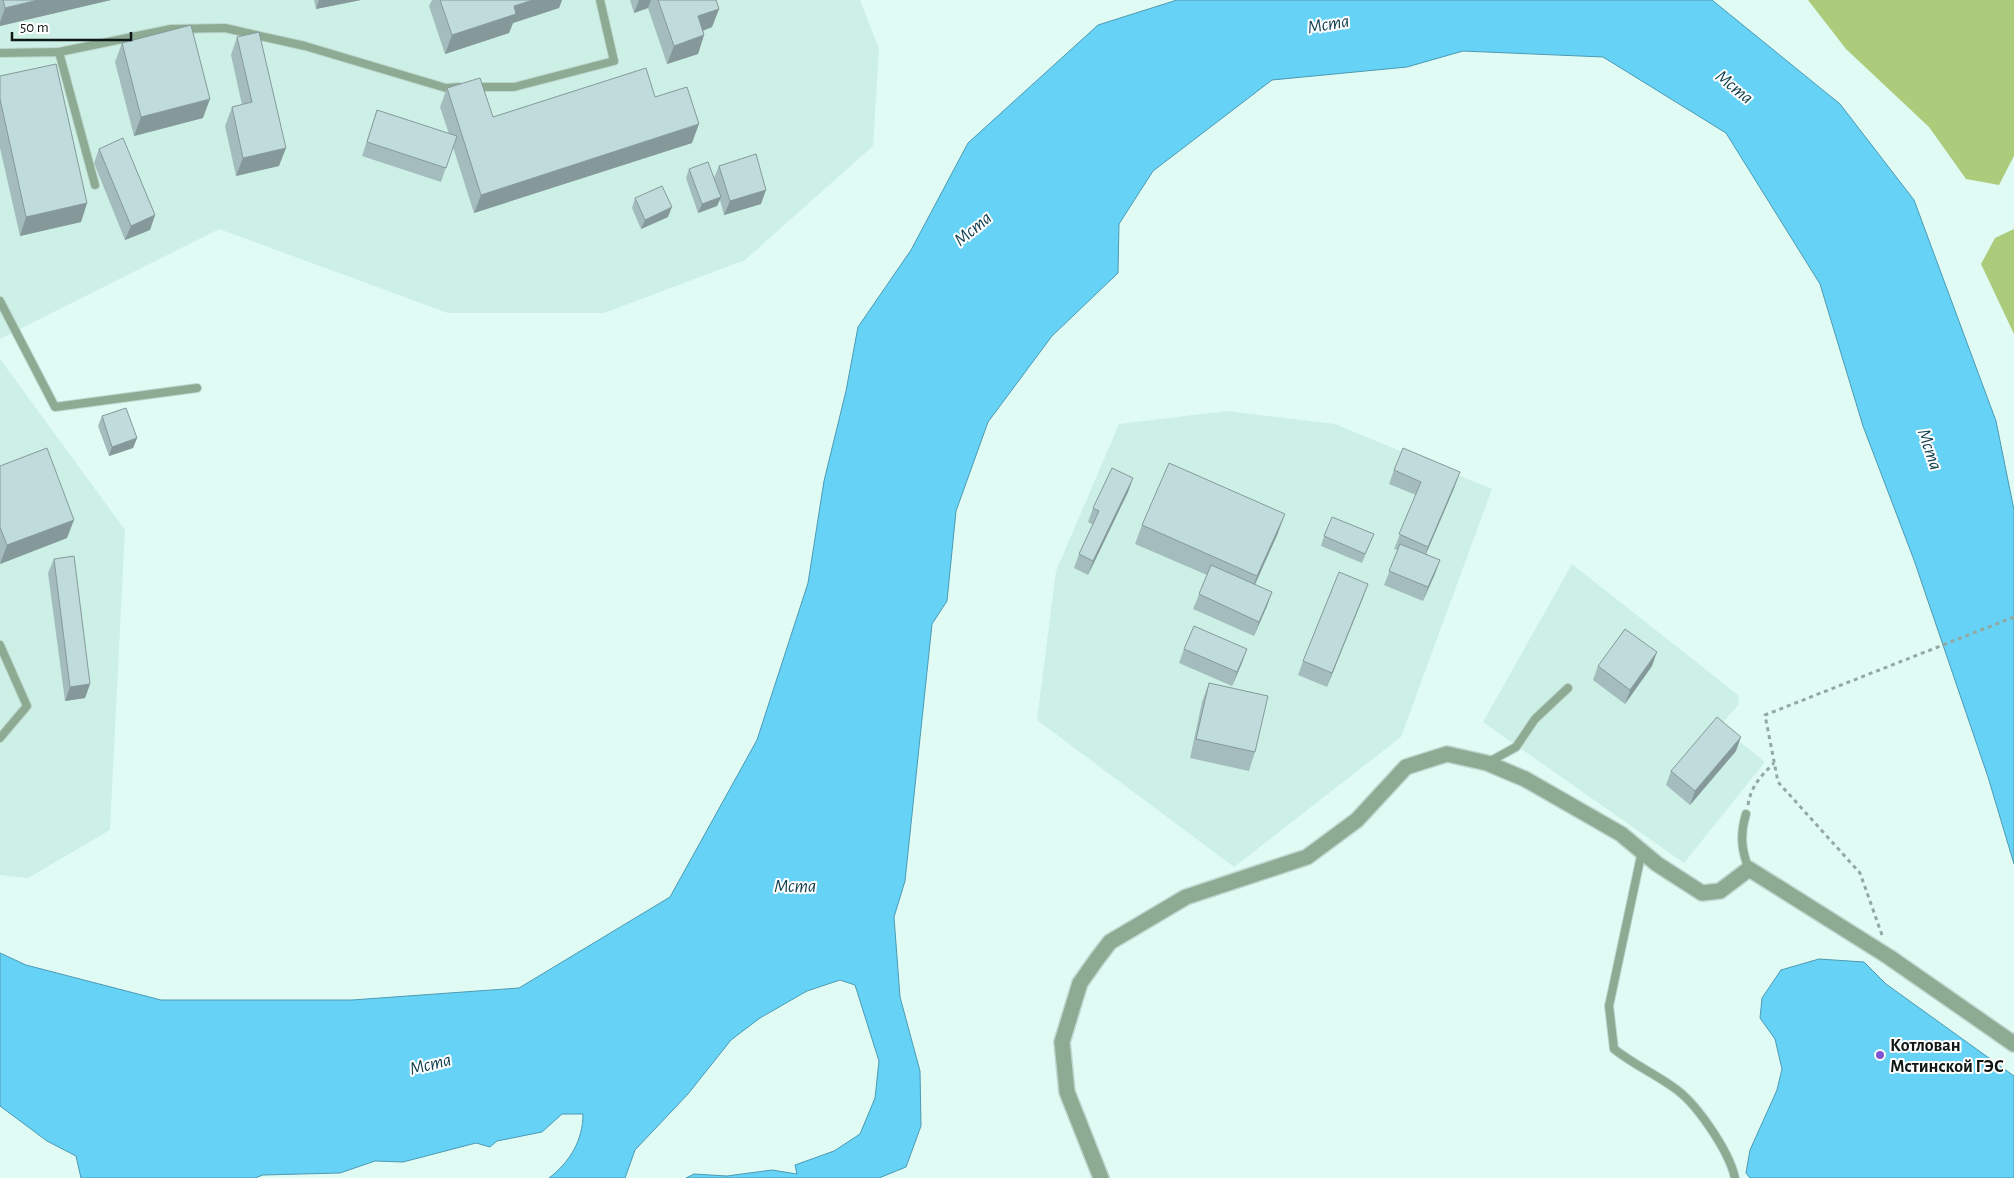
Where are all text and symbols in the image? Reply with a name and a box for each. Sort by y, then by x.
scale bar [12,10,131,42]
water label: Мста [1306,11,1351,37]
text: 50 m [20,20,49,35]
water label: Мста [1712,67,1756,108]
water label: Мста [951,208,995,250]
water label: Мста [1914,426,1945,473]
water label: Мста [774,877,816,896]
place label: Котлован Мстинской ГЭС [1890,1037,2004,1076]
marker: Котлован Мстинской ГЭС [1874,1049,1886,1061]
water label: Мста [408,1050,453,1079]

